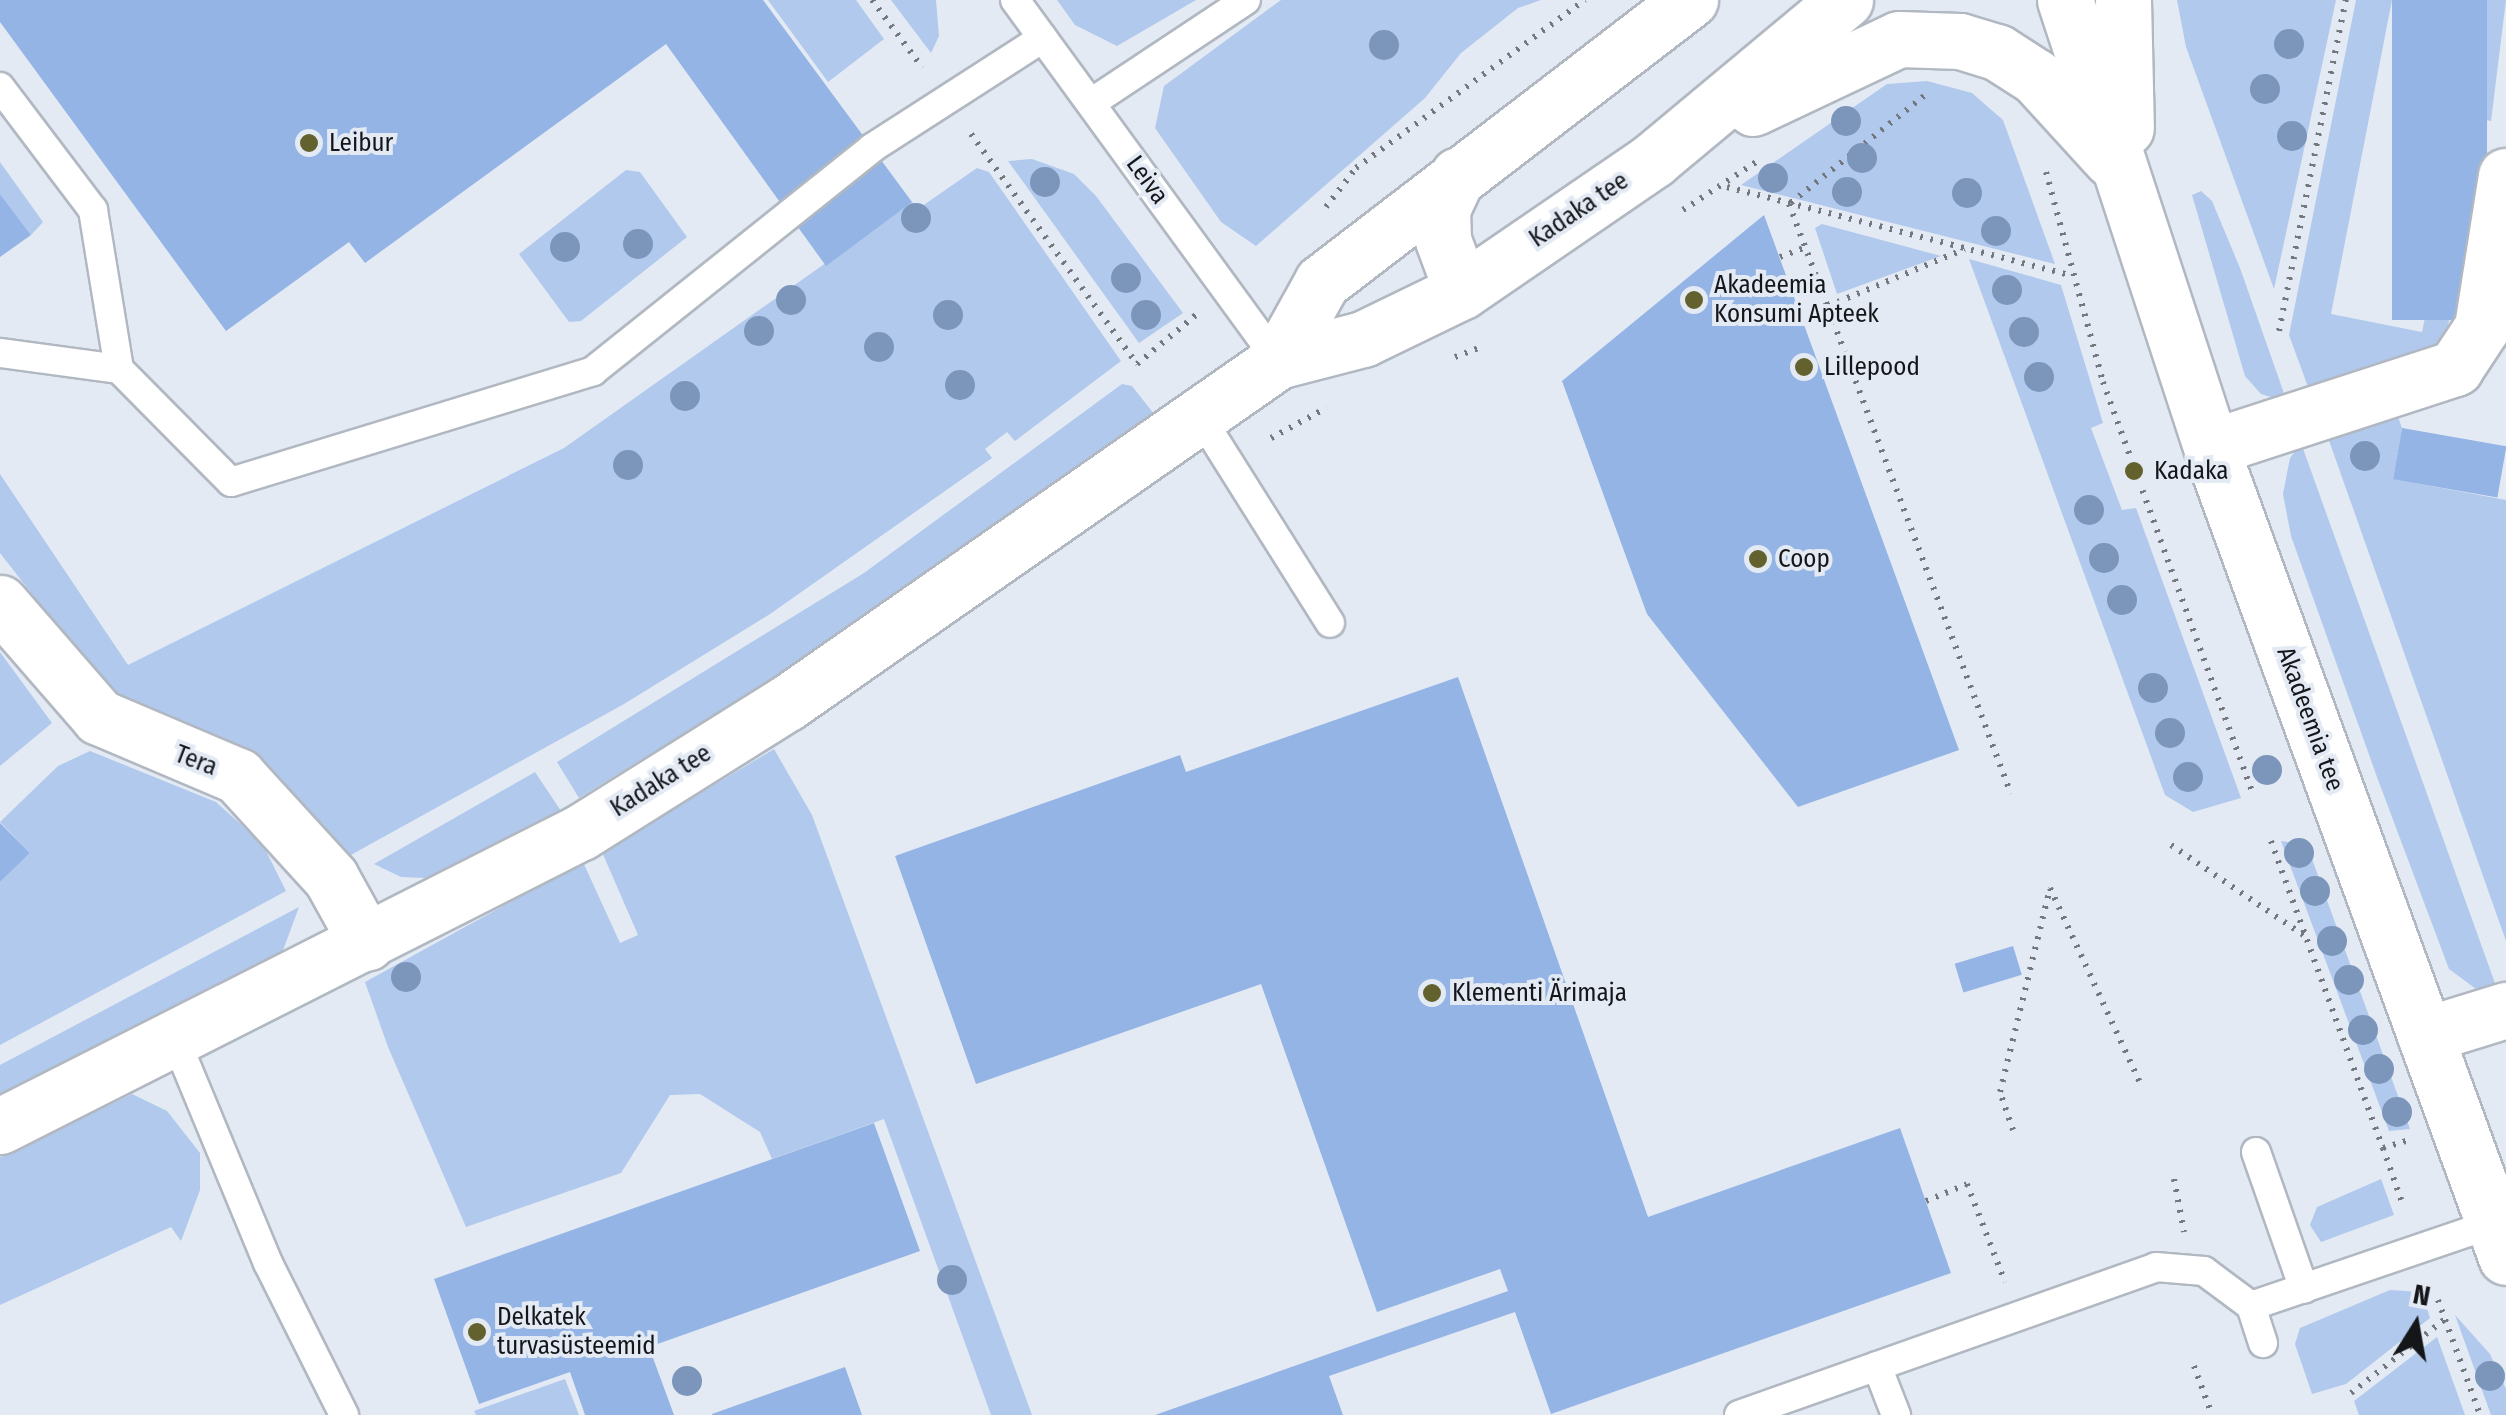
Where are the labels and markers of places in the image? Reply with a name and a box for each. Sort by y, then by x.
place label: Leibur [329,128,393,158]
marker: Leibur [298,132,320,154]
place label: Akadeemia Konsumi Apteek [1714,271,1879,330]
marker: Akadeemia Konsumi Apteek [1683,289,1705,311]
place label: Lillepood [1824,352,1920,382]
marker: Lillepood [1793,356,1815,378]
place label: Kadaka [2154,456,2228,486]
marker: Kadaka [2123,460,2145,482]
place label: Coop [1778,544,1830,574]
marker: Coop [1747,548,1769,570]
place label: Klementi Ärimaja [1452,978,1627,1008]
marker: Klementi Ärimaja [1421,982,1443,1004]
place label: Delkatek turvasüsteemid [497,1303,656,1362]
marker: Delkatek turvasüsteemid [466,1321,488,1343]

